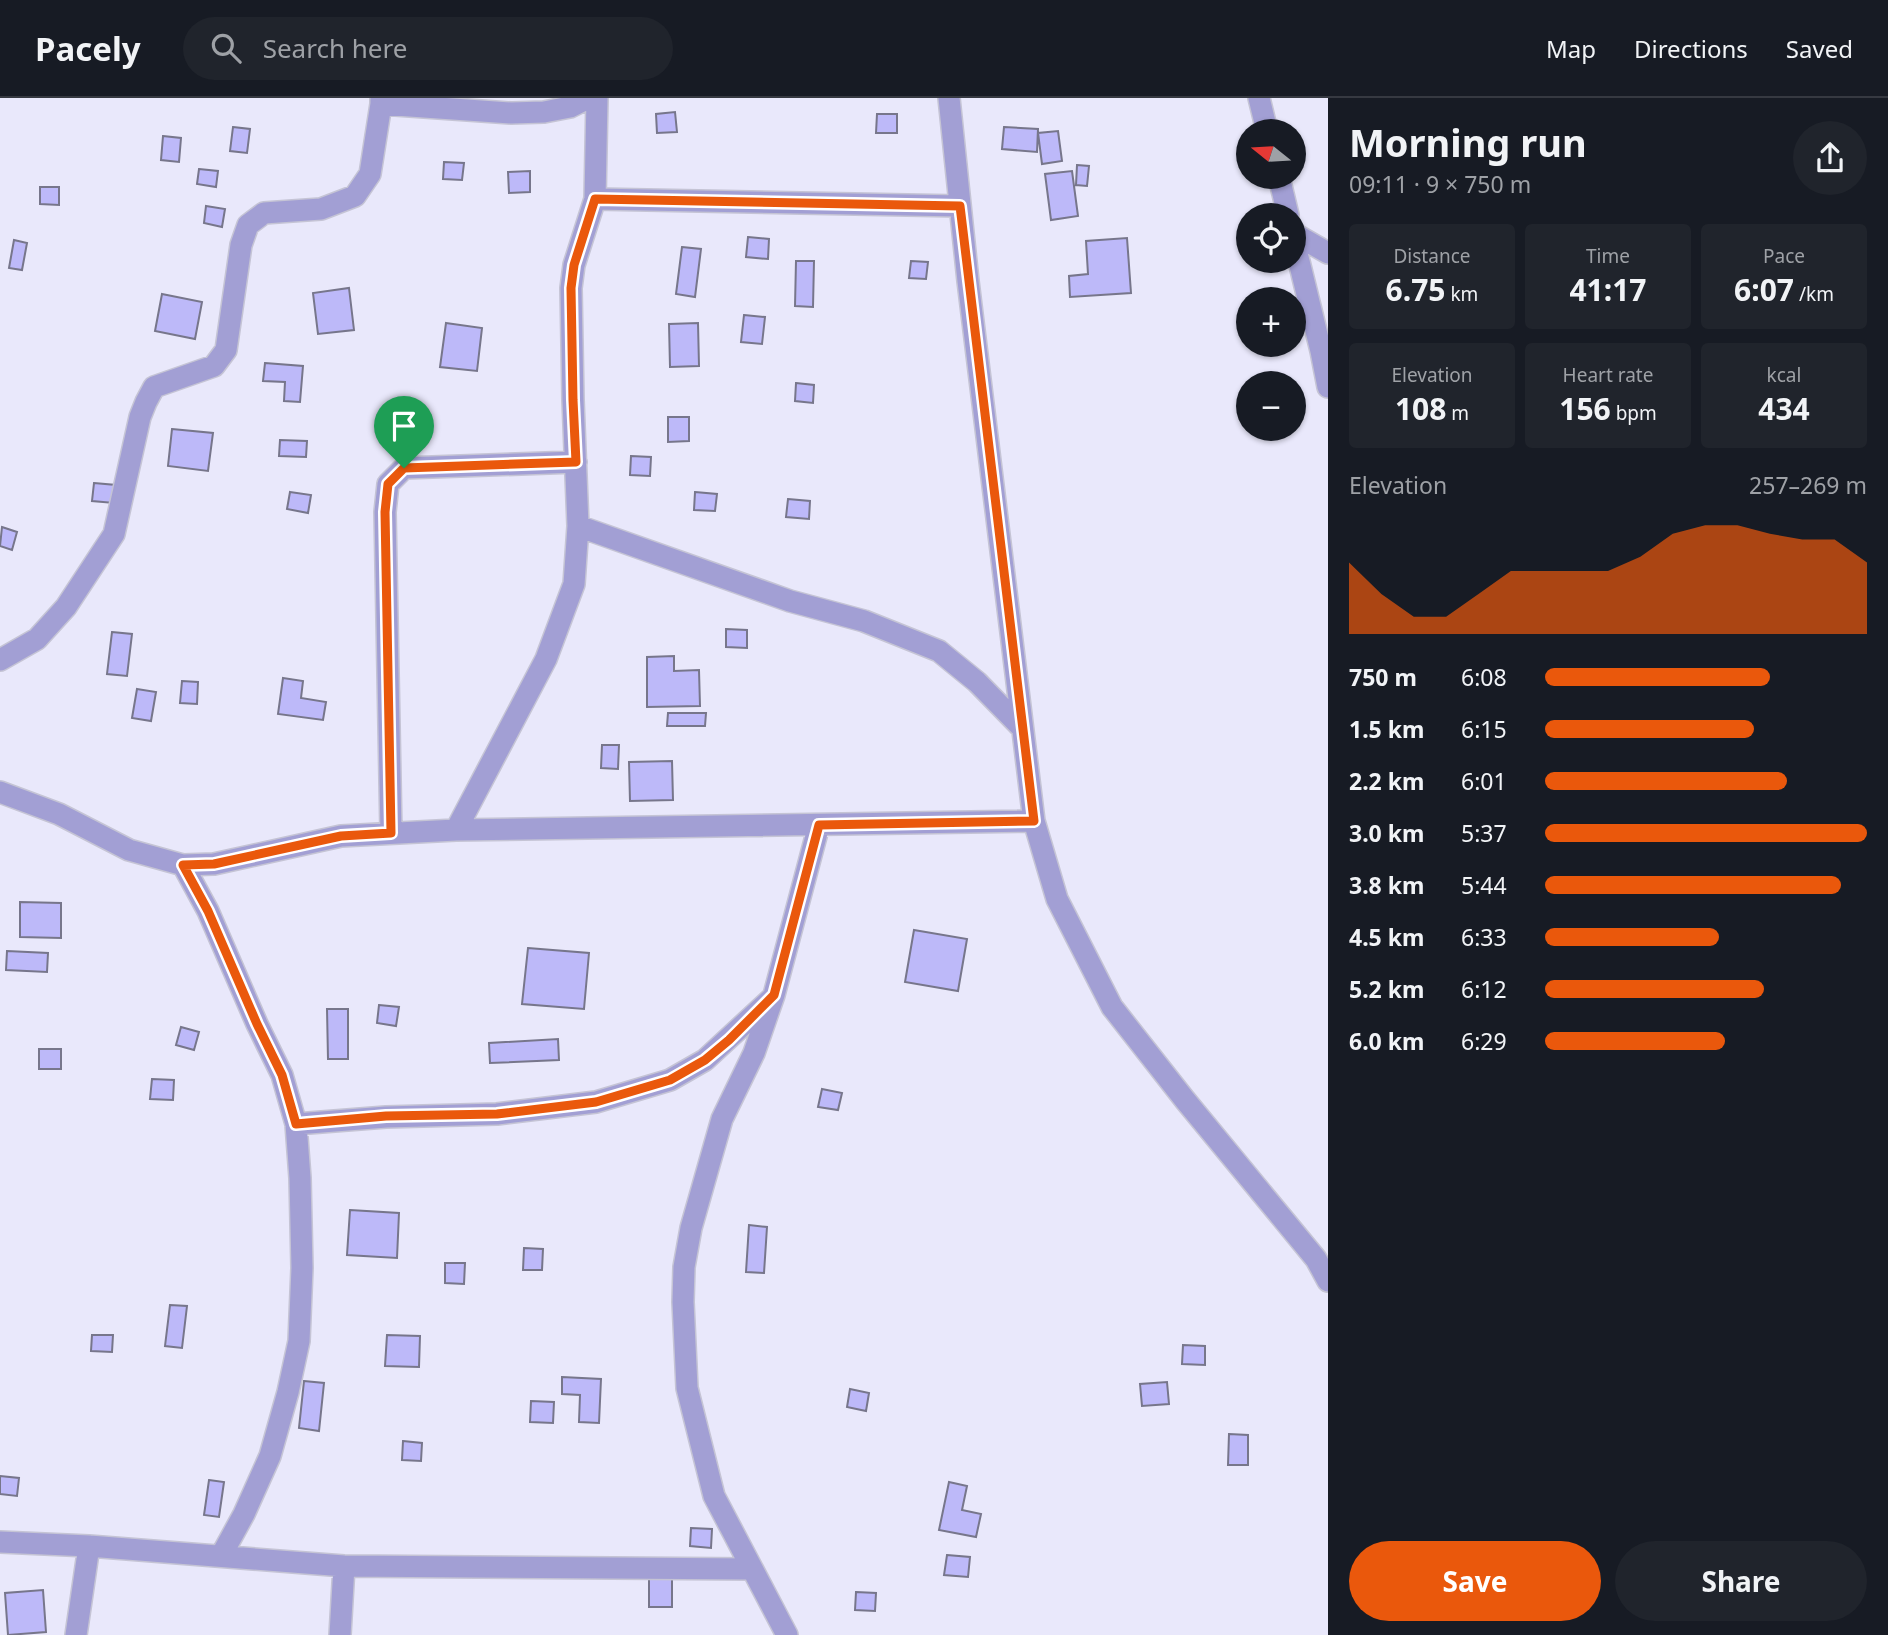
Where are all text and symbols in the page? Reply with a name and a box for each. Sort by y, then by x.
search box [183,17,673,80]
text: Pacely [35,26,141,71]
icon: search [207,29,245,67]
text: Search here [263,30,407,66]
text: Map [1546,32,1596,65]
text: Directions [1634,32,1748,65]
text: Saved [1786,32,1853,65]
text: Morning run [1349,116,1587,168]
north arrow [1236,119,1306,189]
map controls [1236,119,1306,441]
button: share [1793,121,1867,195]
text: 09:11 · 9 × 750 m [1349,168,1531,200]
button: locate [1236,203,1306,273]
text: Distance [1394,243,1470,269]
text: Time [1586,243,1630,269]
text: Pace [1763,243,1805,269]
text: 6.75 [1386,269,1446,310]
text: 41:17 [1569,269,1647,310]
text: 6:07 [1734,269,1794,310]
text: km [1446,281,1478,307]
text: /km [1794,281,1834,307]
button: + [1236,287,1306,357]
text: Elevation [1391,362,1473,388]
text: Heart rate [1563,362,1653,388]
text: kcal [1767,362,1801,388]
button: − [1236,371,1306,441]
text: 108 [1395,388,1446,429]
text: 156 [1559,388,1611,429]
text: 434 [1758,388,1810,429]
pin [374,396,434,468]
text: m [1446,400,1469,426]
text: bpm [1611,400,1657,426]
icon: arrive [385,407,423,445]
text: Elevation [1349,469,1447,501]
text: 257–269 m [1749,469,1867,501]
text: 750 m [1349,661,1417,693]
text: 6:08 [1461,661,1507,693]
text: 1.5 km [1349,713,1424,745]
text: 6:15 [1461,713,1507,745]
text: 2.2 km [1349,765,1424,797]
text: 6:01 [1461,765,1507,797]
text: 3.0 km [1349,817,1424,849]
text: 5:37 [1461,817,1507,849]
text: 3.8 km [1349,869,1424,901]
text: 5:44 [1461,869,1507,901]
text: 4.5 km [1349,921,1424,953]
text: 6:33 [1461,921,1507,953]
text: 5.2 km [1349,973,1424,1005]
text: 6:12 [1461,973,1507,1005]
text: 6.0 km [1349,1025,1424,1057]
text: 6:29 [1461,1025,1507,1057]
button: Save [1349,1541,1601,1621]
button: Share [1615,1541,1867,1621]

